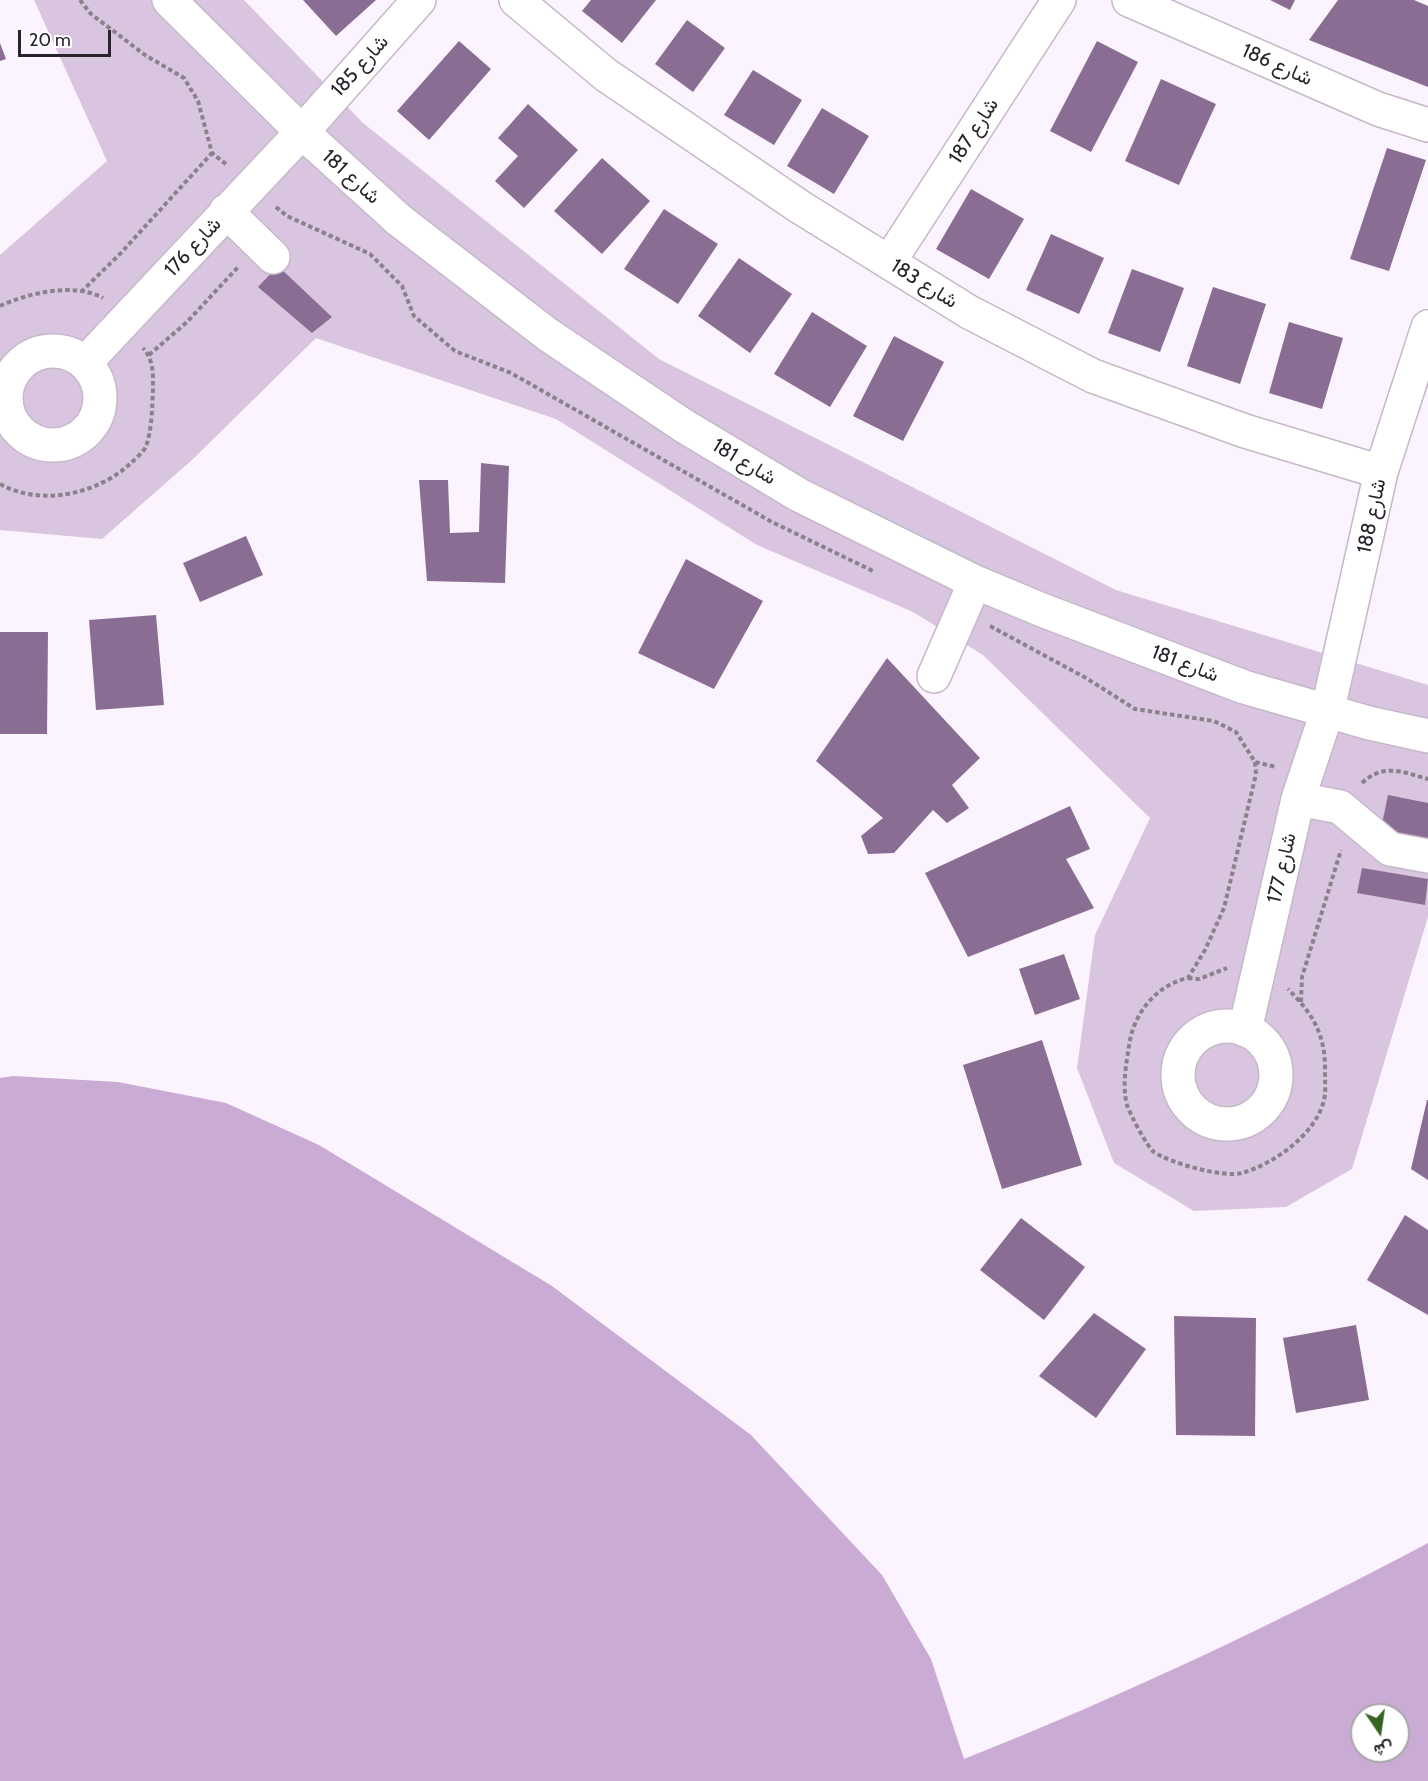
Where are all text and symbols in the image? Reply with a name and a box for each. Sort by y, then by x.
scale bar [21,18,114,56]
text: 20 m [29,29,71,51]
street label: شارع 185 [326,30,394,102]
street label: شارع 186 [1238,39,1316,91]
street label: شارع 187 [944,94,1004,168]
street label: شارع 181 [317,145,385,209]
street label: شارع 176 [160,212,226,282]
street label: شارع 183 [886,254,962,314]
street label: شارع 181 [708,434,780,490]
street label: شارع 188 [1352,477,1392,555]
street label: شارع 181 [1148,640,1222,688]
street label: شارع 177 [1262,831,1302,905]
north arrow [1350,1703,1410,1763]
text: ش [1372,1738,1395,1760]

